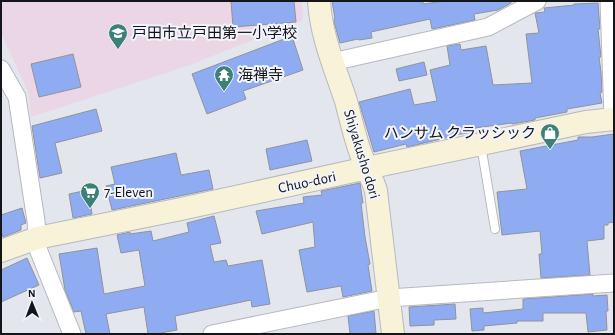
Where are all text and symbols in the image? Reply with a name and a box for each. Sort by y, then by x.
school or university icon: 戸田市立戸田第一小学校 [107,22,129,50]
place label: 戸田市立戸田第一小学校 [132,25,297,41]
temple icon: 海禅寺 [213,64,235,92]
place label: 海禅寺 [238,67,283,83]
street label: Shiyakusho dori [341,108,382,201]
shop icon: ハンサム クラッシック [539,122,561,150]
place label: ハンサム クラッシック [384,125,536,141]
street label: Chuo-dori [277,169,337,196]
supermarket icon: 7-Eleven [79,181,101,209]
place label: 7-Eleven [104,185,153,200]
north arrow [12,283,52,323]
text: N [28,288,36,299]

